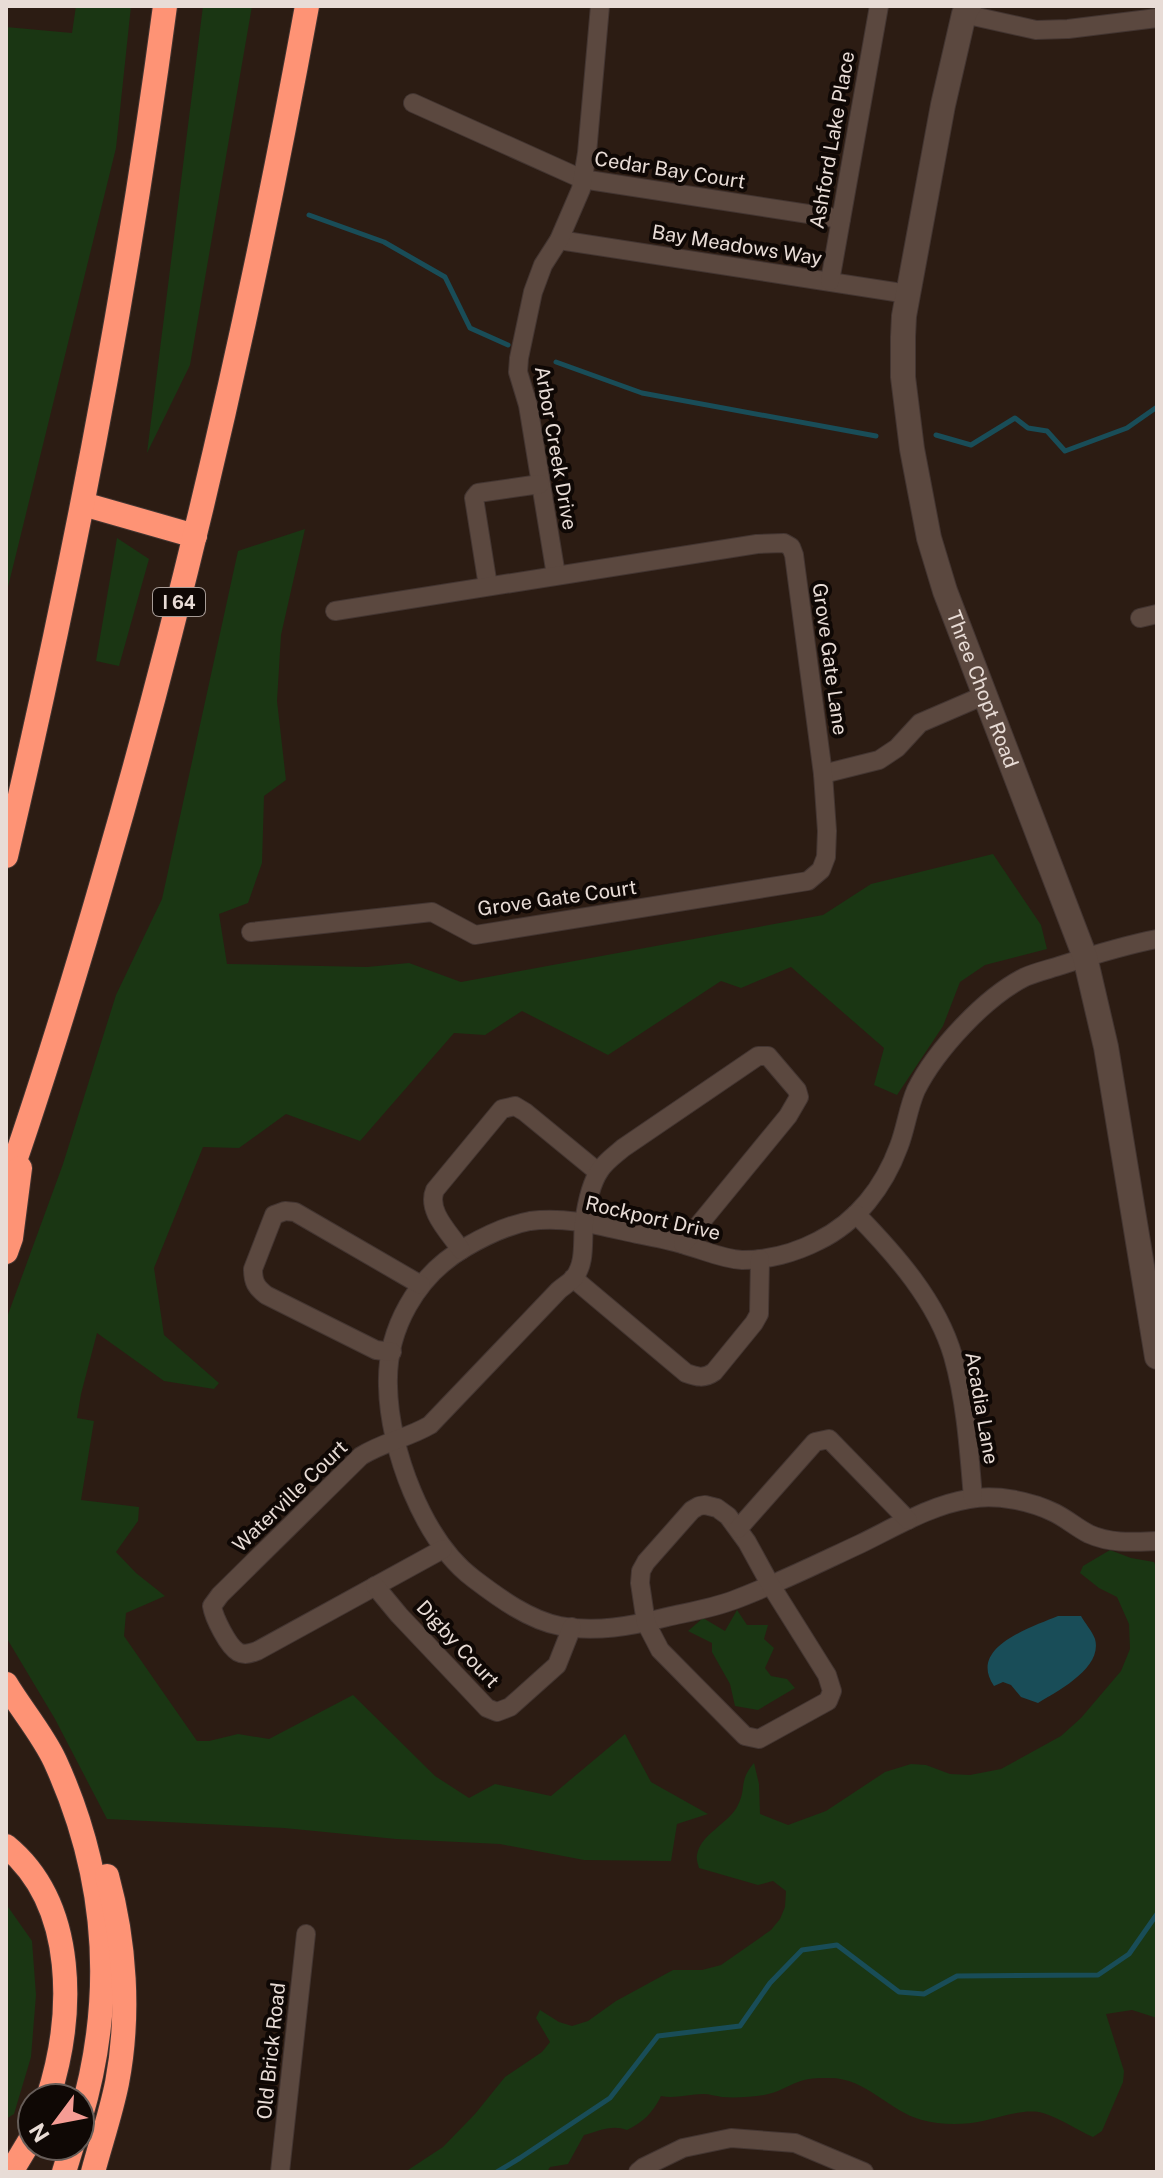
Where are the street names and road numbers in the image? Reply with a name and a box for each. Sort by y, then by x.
street label: Ashford Lake Place [805,49,859,231]
street label: Cedar Bay Court [593,146,747,194]
street label: Bay Meadows Way [650,220,824,270]
street label: Arbor Creek Drive [530,364,582,532]
street label: Grove Gate Lane [807,581,853,737]
road number: I 64 [153,588,205,616]
street label: Three Chopt Road [942,607,1024,771]
street label: Grove Gate Court [476,875,638,921]
street label: Rockport Drive [583,1191,723,1245]
street label: Acadia Lane [960,1350,1004,1466]
street label: Waterville Court [228,1435,352,1557]
street label: Digby Court [412,1595,504,1693]
street label: Old Brick Road [252,1981,290,2121]

